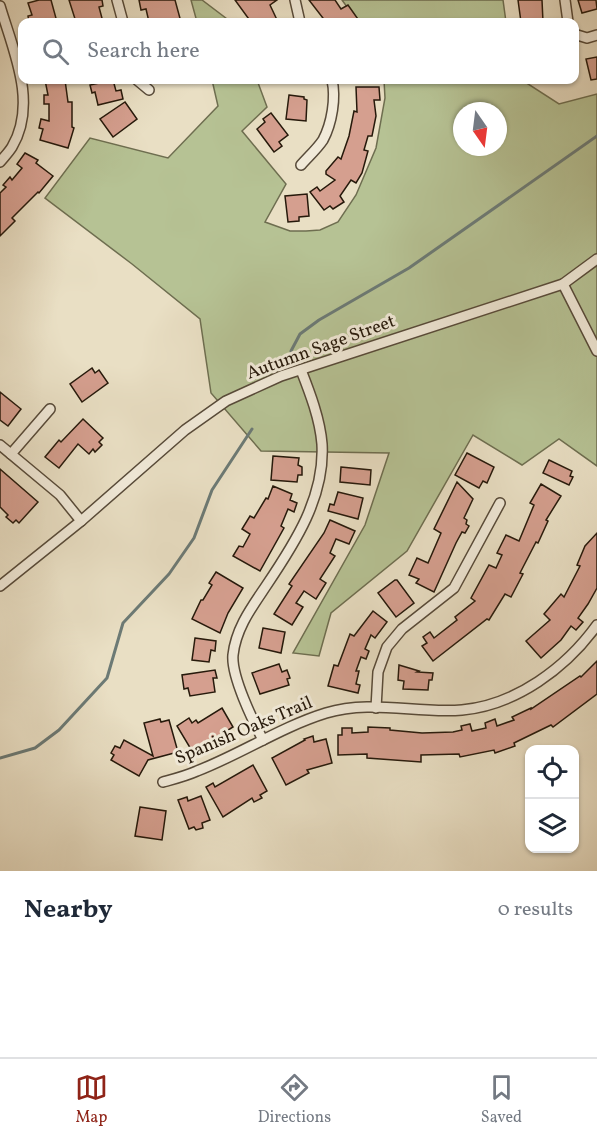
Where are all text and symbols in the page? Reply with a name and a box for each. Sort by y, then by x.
search box [18,18,579,84]
icon: search [39,35,72,68]
text: Search here [87,36,200,67]
north arrow [453,102,507,156]
street label: Autumn Sage Street [243,309,399,387]
street label: Spanish Oaks Trail [171,691,317,771]
map controls [525,745,579,853]
button: locate [525,745,579,799]
button: layers [525,799,579,853]
text: Nearby [24,892,113,928]
text: 0 results [498,896,573,924]
tab: Map [75,1071,108,1129]
tab: Directions [258,1071,331,1129]
tab: Saved [481,1071,522,1129]

